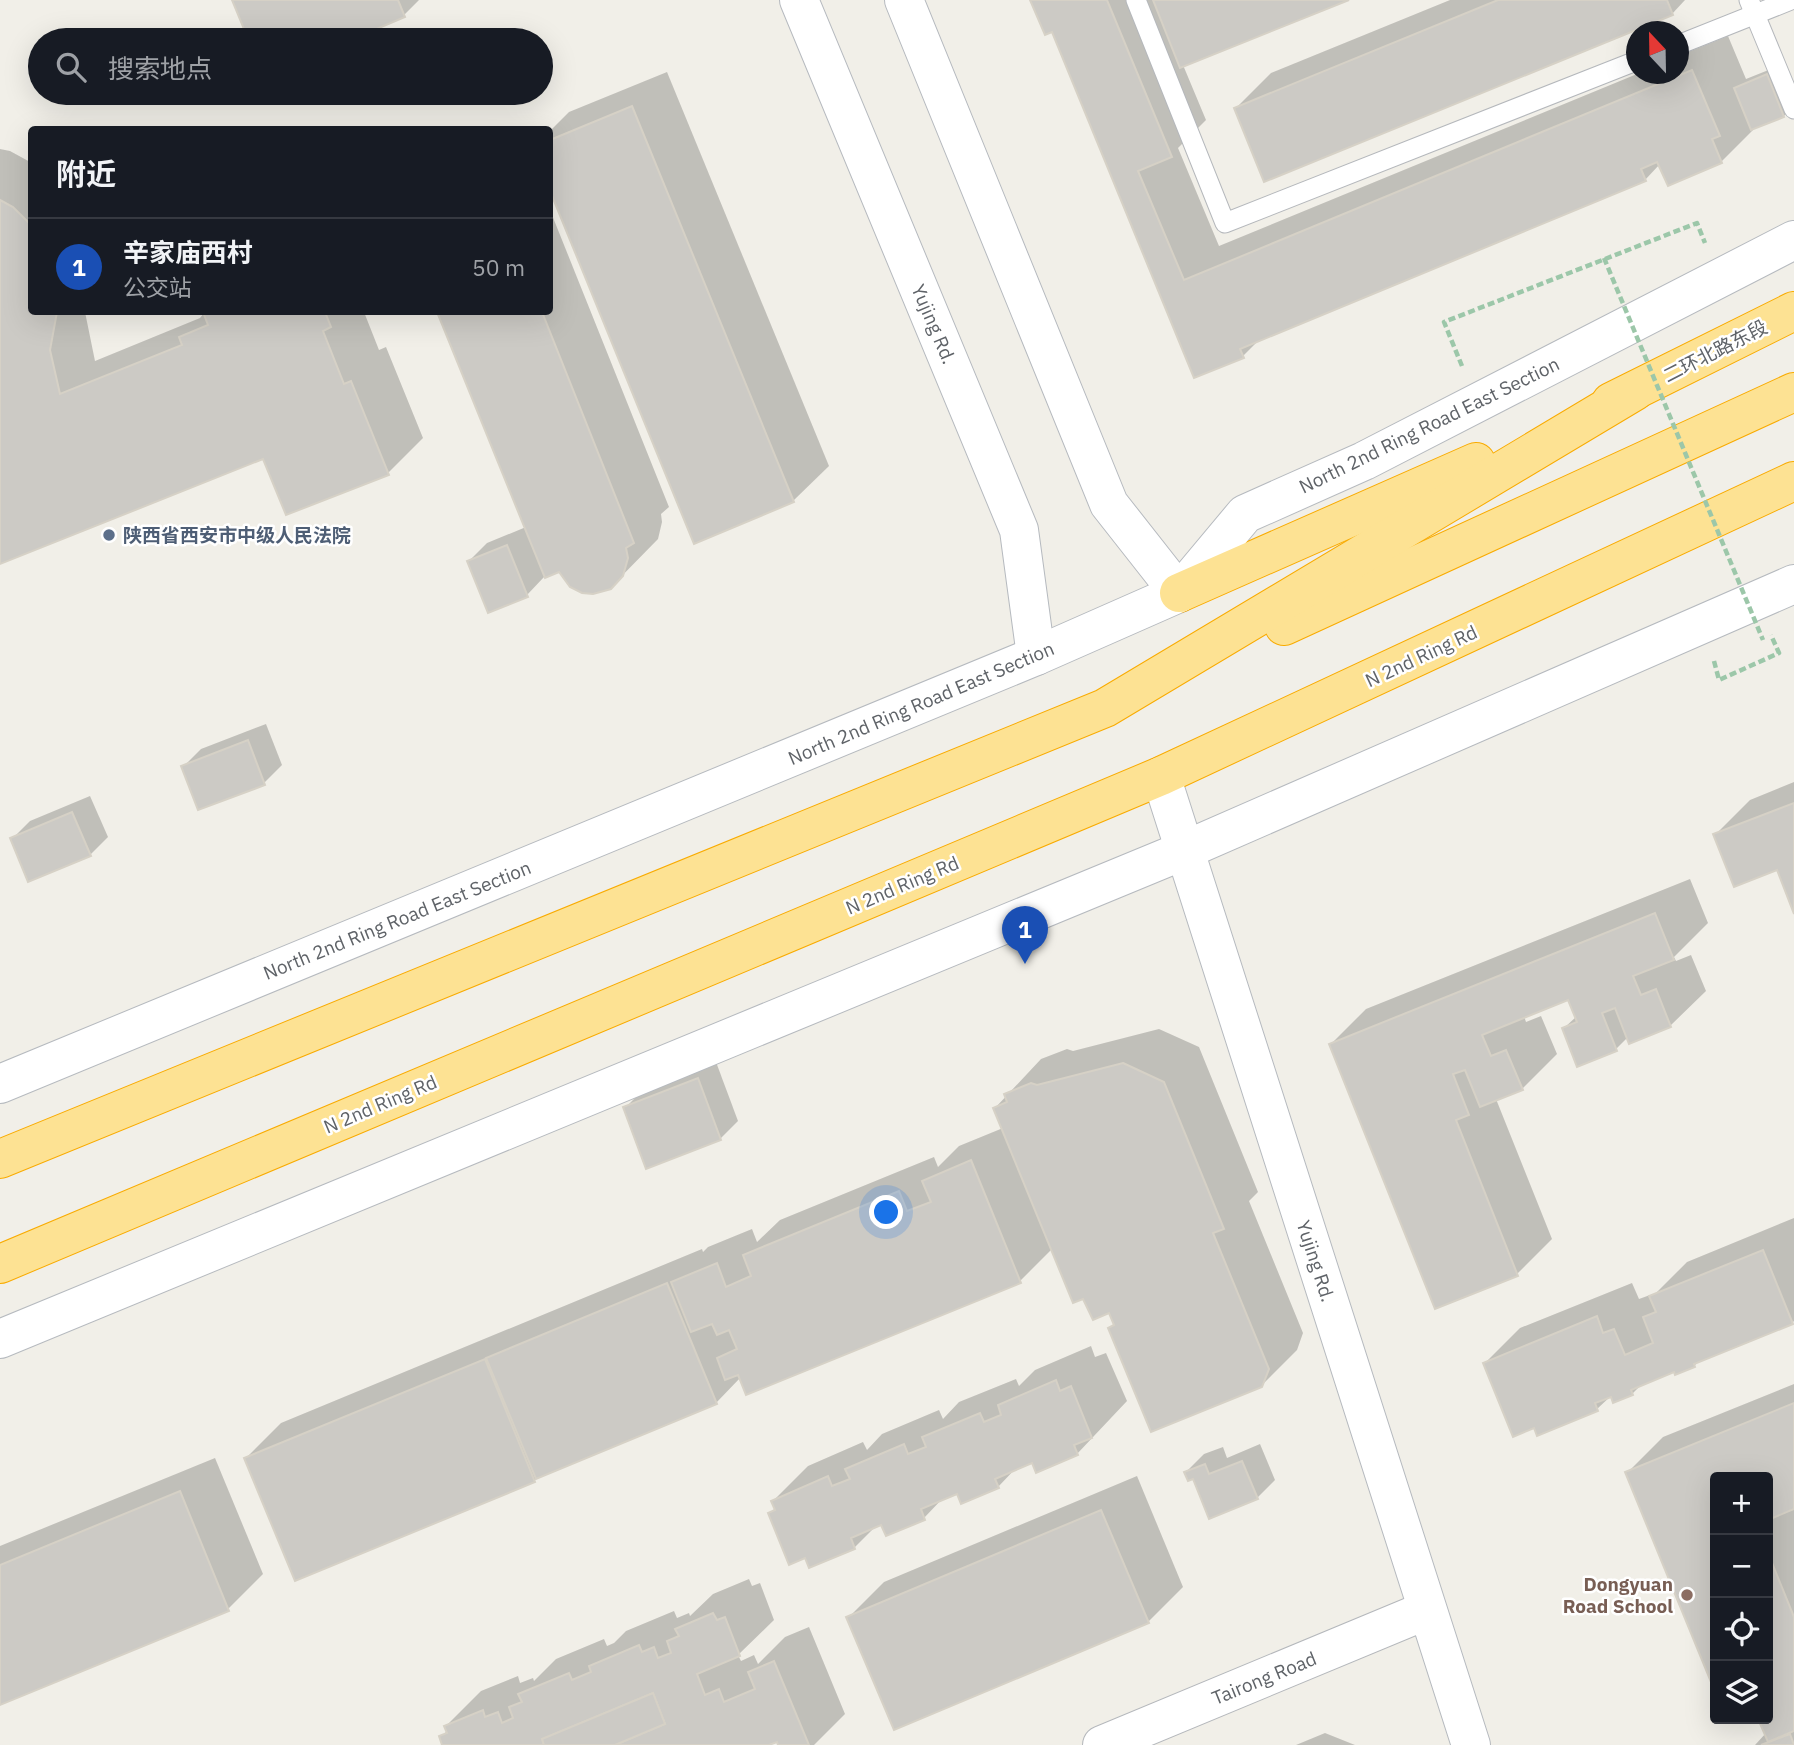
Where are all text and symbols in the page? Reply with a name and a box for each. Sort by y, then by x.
north arrow [1626,21,1689,84]
search box [28,28,553,105]
icon: search [52,48,90,86]
text: 搜索地点 [108,51,212,85]
text: 附近 [56,154,116,193]
text: 辛家庙西村 [123,235,253,269]
text: 1 [72,252,86,282]
text: 50 m [472,252,525,282]
text: 公交站 [123,272,192,302]
street label: Yujing Rd. [906,280,962,368]
street label: 二环北路东段 [1659,314,1771,388]
street label: North 2nd Ring Road East Section [1295,351,1563,499]
place label: 陕西省西安市中级人民法院 [123,523,351,547]
marker: 陕西省西安市中级人民法院 [101,527,117,543]
street label: N 2nd Ring Rd [1361,620,1481,692]
street label: North 2nd Ring Road East Section [784,636,1058,770]
street label: N 2nd Ring Rd [842,850,962,920]
street label: North 2nd Ring Road East Section [260,855,534,985]
pin: 1 [1002,906,1048,964]
street label: N 2nd Ring Rd [320,1069,440,1139]
your location [869,1195,903,1229]
street label: Yujing Rd. [1292,1217,1340,1305]
map controls [1710,1472,1773,1724]
button: + [1710,1472,1773,1535]
button: − [1710,1535,1773,1598]
place label: Dongyuan Road School [1563,1572,1673,1618]
marker: Dongyuan Road School [1679,1587,1695,1603]
button: locate [1710,1598,1773,1661]
street label: Tairong Road [1208,1646,1320,1710]
button: layers [1710,1661,1773,1724]

